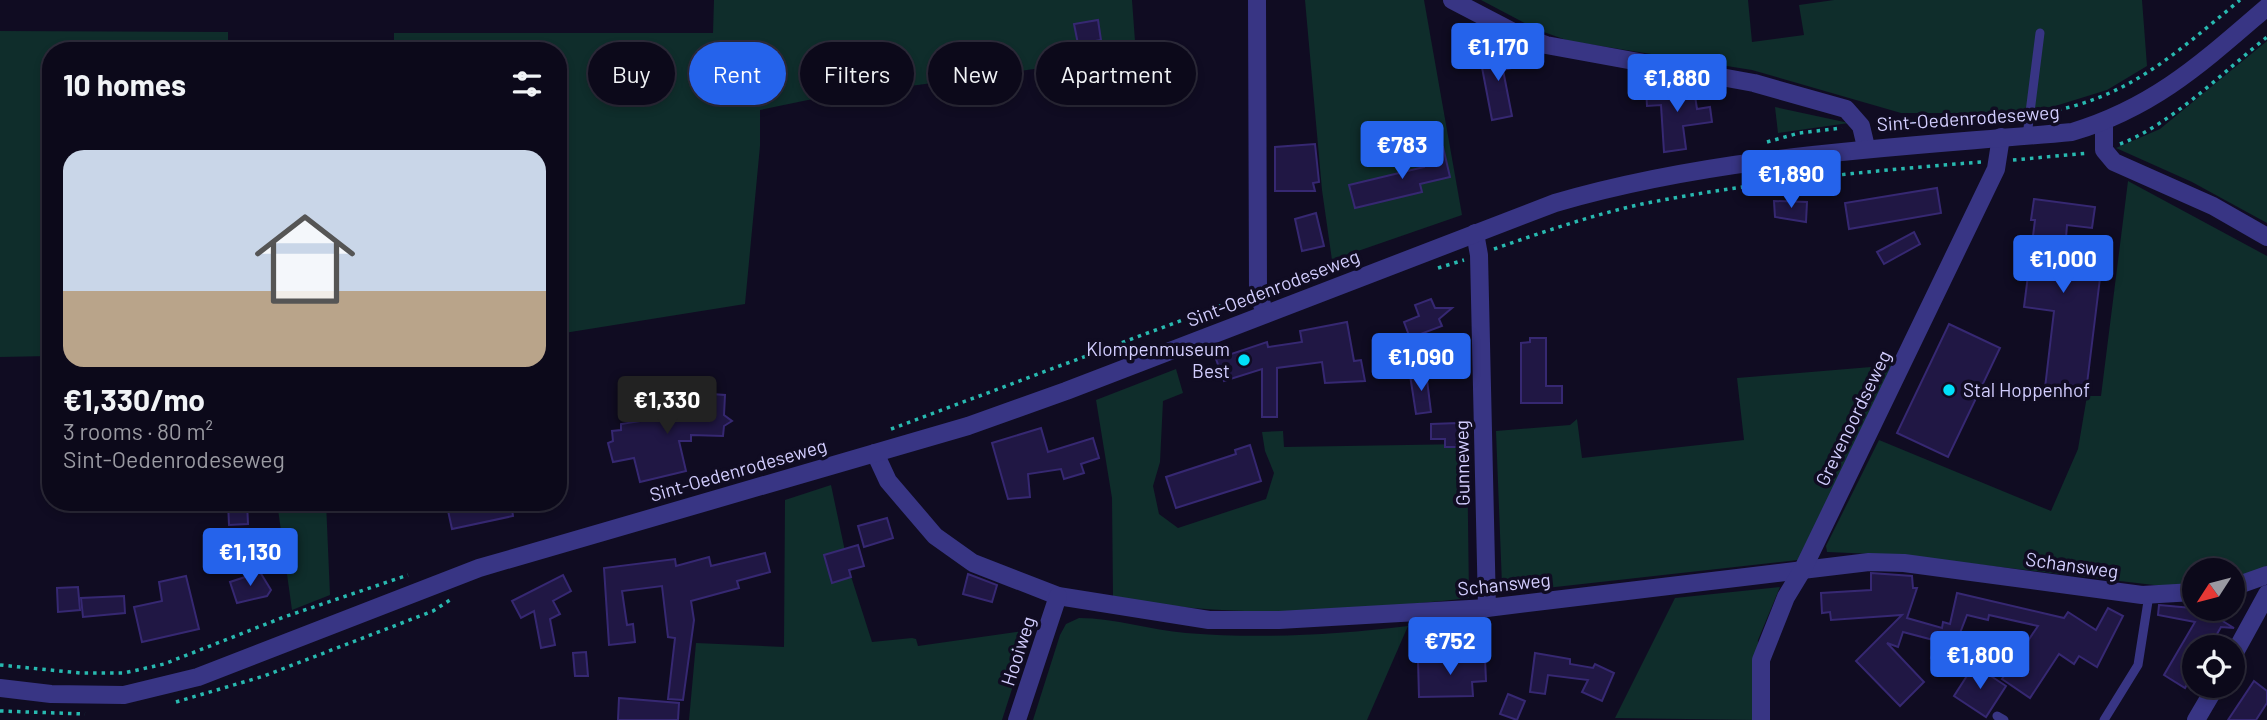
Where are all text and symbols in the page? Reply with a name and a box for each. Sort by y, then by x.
pin: €1,170 [1441,24,1555,83]
text: €1,170 [1467,32,1529,60]
chip: Buy [588,42,675,105]
chip: Rent [689,42,786,105]
chip: Filters [800,42,914,105]
chip: New [928,42,1022,105]
chip: Apartment [1036,42,1196,105]
pin: €1,880 [1620,54,1734,114]
text: €1,880 [1644,63,1710,91]
icon: filters [508,65,546,103]
text: 10 homes [63,66,186,102]
street label: Sint-Oedenrodeseweg [1876,100,2060,135]
pin: €783 [1361,122,1443,181]
text: €783 [1377,130,1427,158]
pin: €1,890 [1734,150,1848,210]
text: €1,890 [1758,159,1824,187]
icon: home [242,196,368,322]
pin: €1,000 [2006,236,2120,295]
street label: Sint-Oedenrodeseweg [1183,244,1362,331]
text: €1,000 [2029,244,2097,272]
pin: €1,090 [1364,334,1478,393]
place label: Klompenmuseum Best [1086,337,1230,382]
text: €1,090 [1388,342,1454,370]
street label: Grevenoordseweg [1810,346,1895,489]
marker: Klompenmuseum Best [1236,352,1252,368]
pin: €1,330 [610,376,724,436]
place label: Stal Hoppenhof [1963,378,2090,401]
text: €1,330/mo [63,381,205,417]
marker: Stal Hoppenhof [1941,382,1957,398]
text: €1,330 [634,385,700,413]
text: 3 rooms · 80 m² [63,417,213,445]
street label: Gunneweg [1449,420,1474,506]
street label: Sint-Oedenrodeseweg [647,433,829,506]
text: Sint-Oedenrodeseweg [63,445,285,473]
pin: €1,130 [193,528,307,588]
text: €1,130 [219,537,281,565]
street label: Schansweg [2024,547,2120,582]
north arrow [2182,558,2245,621]
map controls [2182,558,2245,698]
street label: Schansweg [1456,567,1552,600]
street label: Hooiweg [996,613,1040,688]
pin: €752 [1409,618,1491,677]
text: €752 [1424,626,1476,654]
pin: €1,800 [1923,632,2037,691]
button: locate [2182,635,2245,698]
text: €1,800 [1946,640,2014,668]

